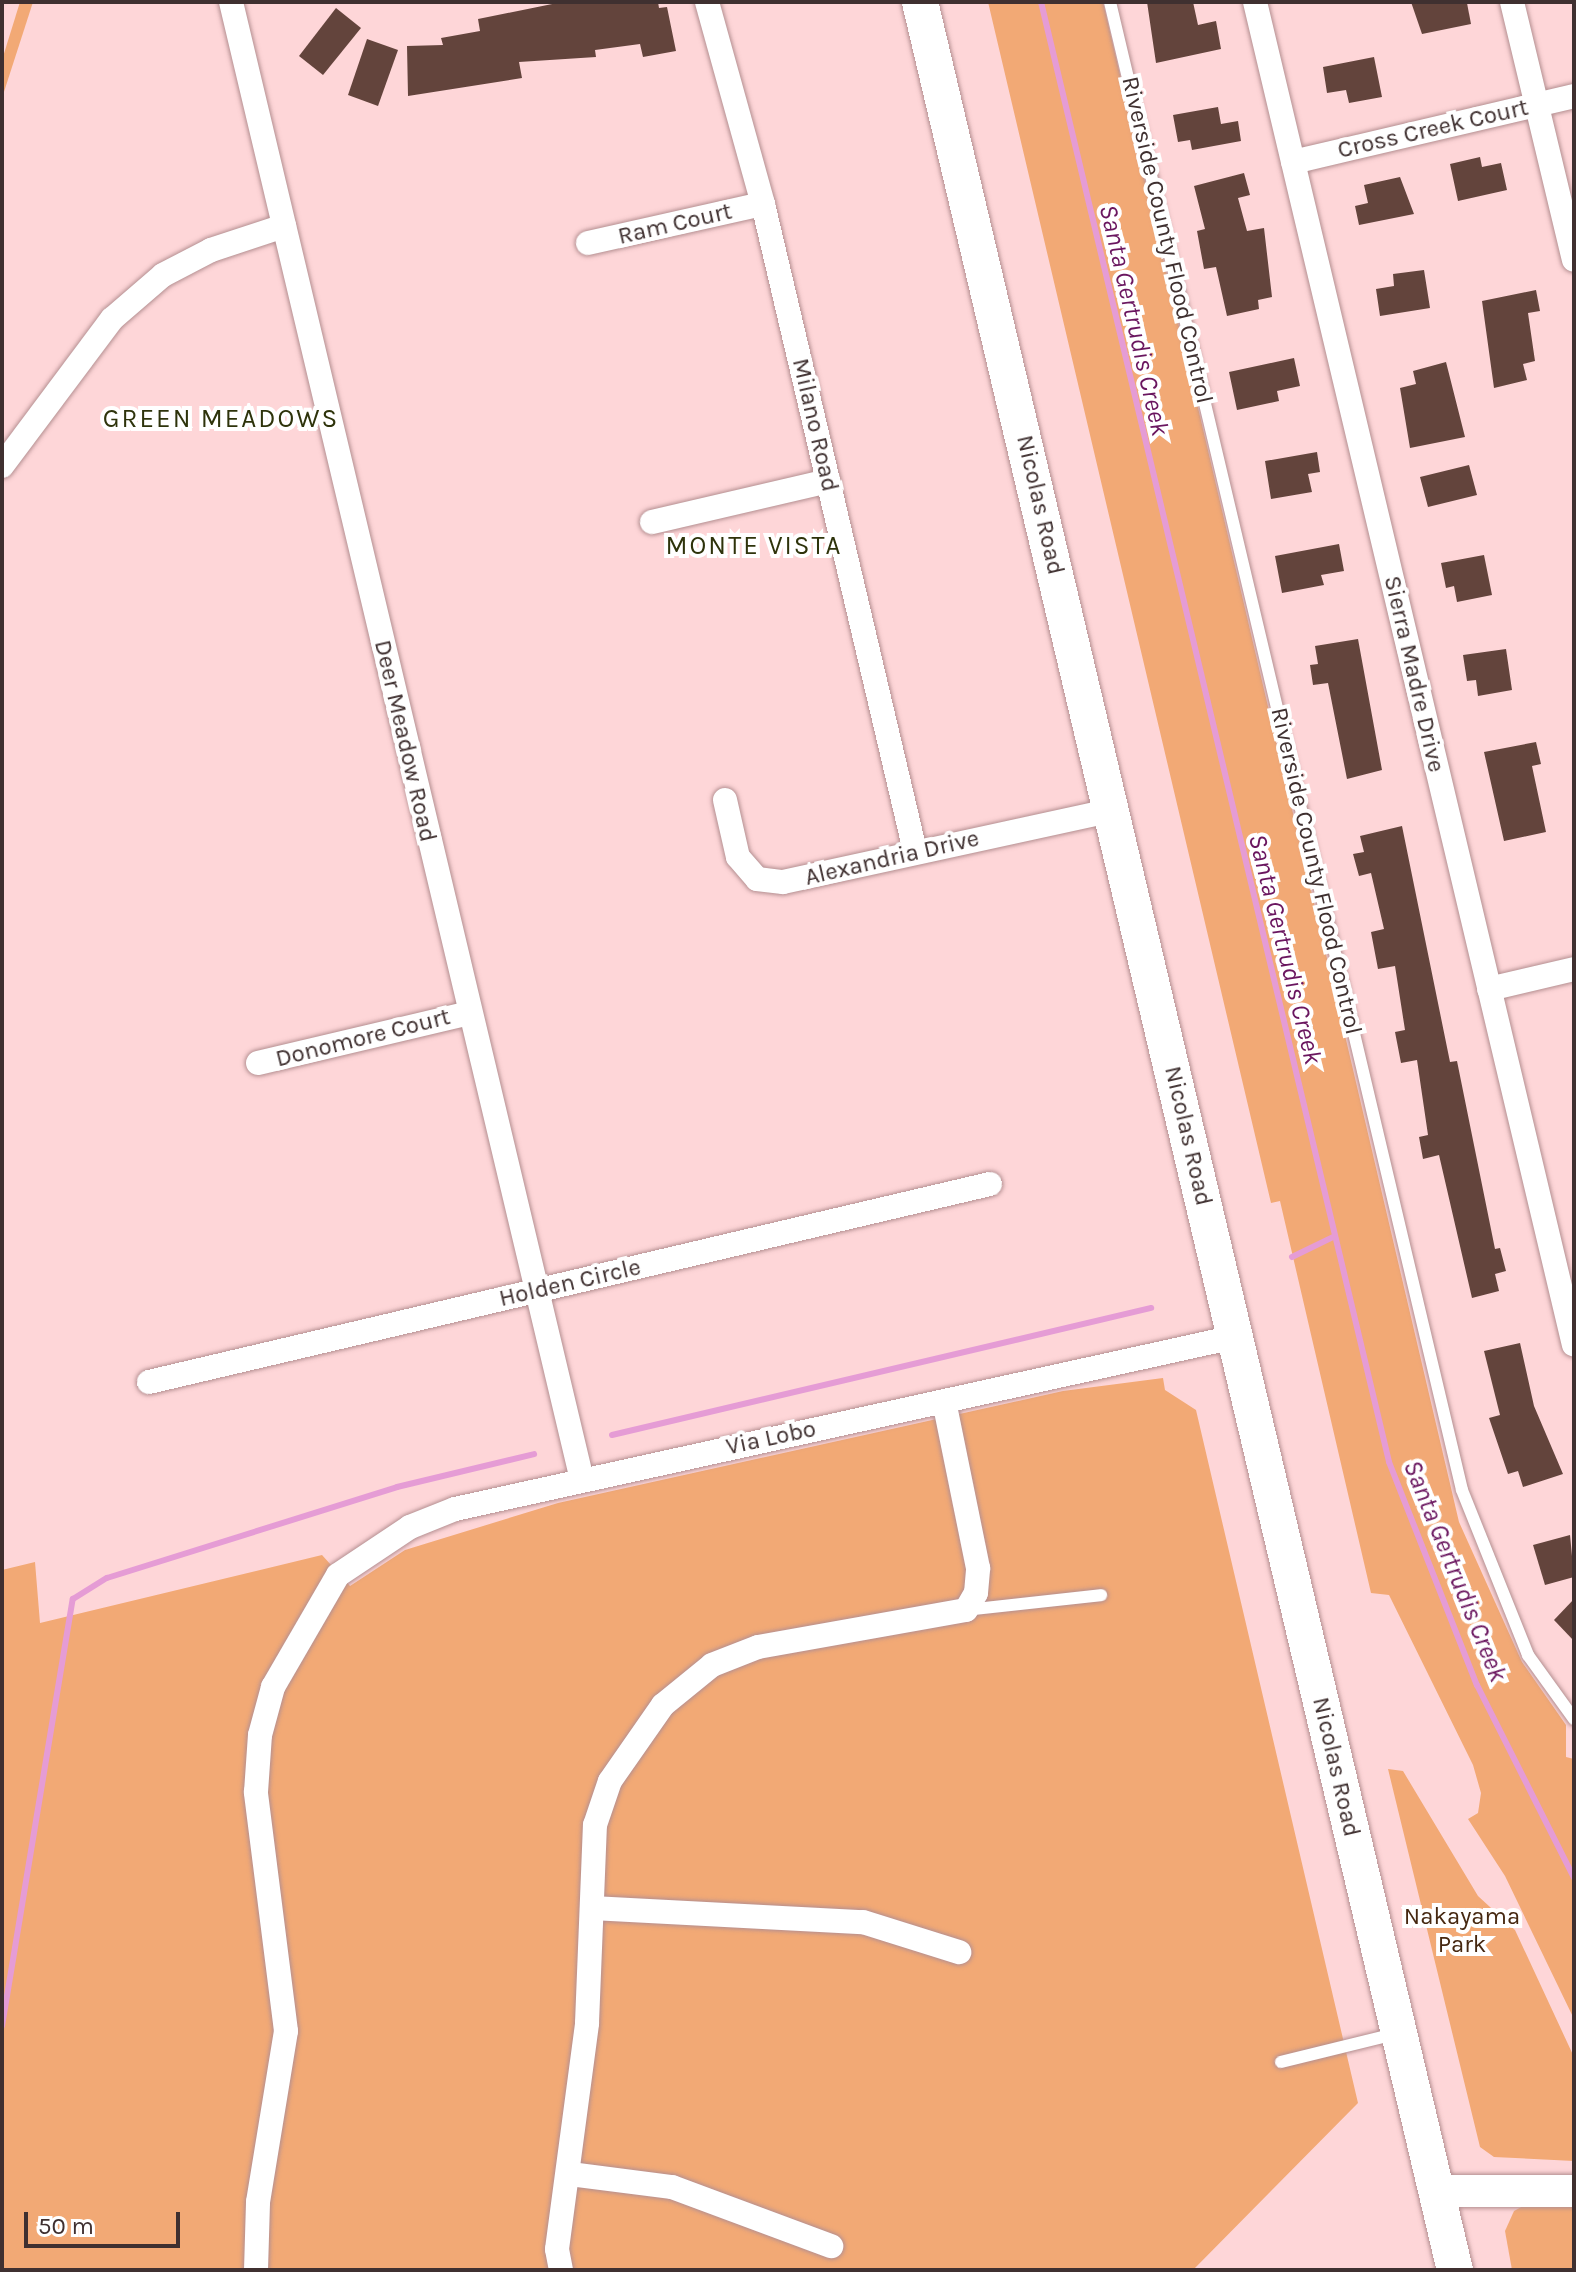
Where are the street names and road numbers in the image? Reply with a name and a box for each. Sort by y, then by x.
street label: Riverside County Flood Control [1115,74,1219,406]
street label: Cross Creek Court [1335,93,1531,165]
street label: Ram Court [615,197,735,251]
street label: Milano Road [786,356,844,494]
street label: Nicolas Road [1010,432,1070,578]
street label: Sierra Madre Drive [1377,573,1451,775]
street label: Deer Meadow Road [368,637,442,845]
street label: Riverside County Flood Control [1264,705,1368,1037]
street label: Alexandria Drive [802,824,982,892]
street label: Donomore Court [273,1002,453,1074]
street label: Nicolas Road [1158,1063,1218,1209]
street label: Holden Circle [496,1253,644,1313]
street label: Via Lobo [723,1414,819,1462]
street label: Nicolas Road [1306,1694,1366,1840]

